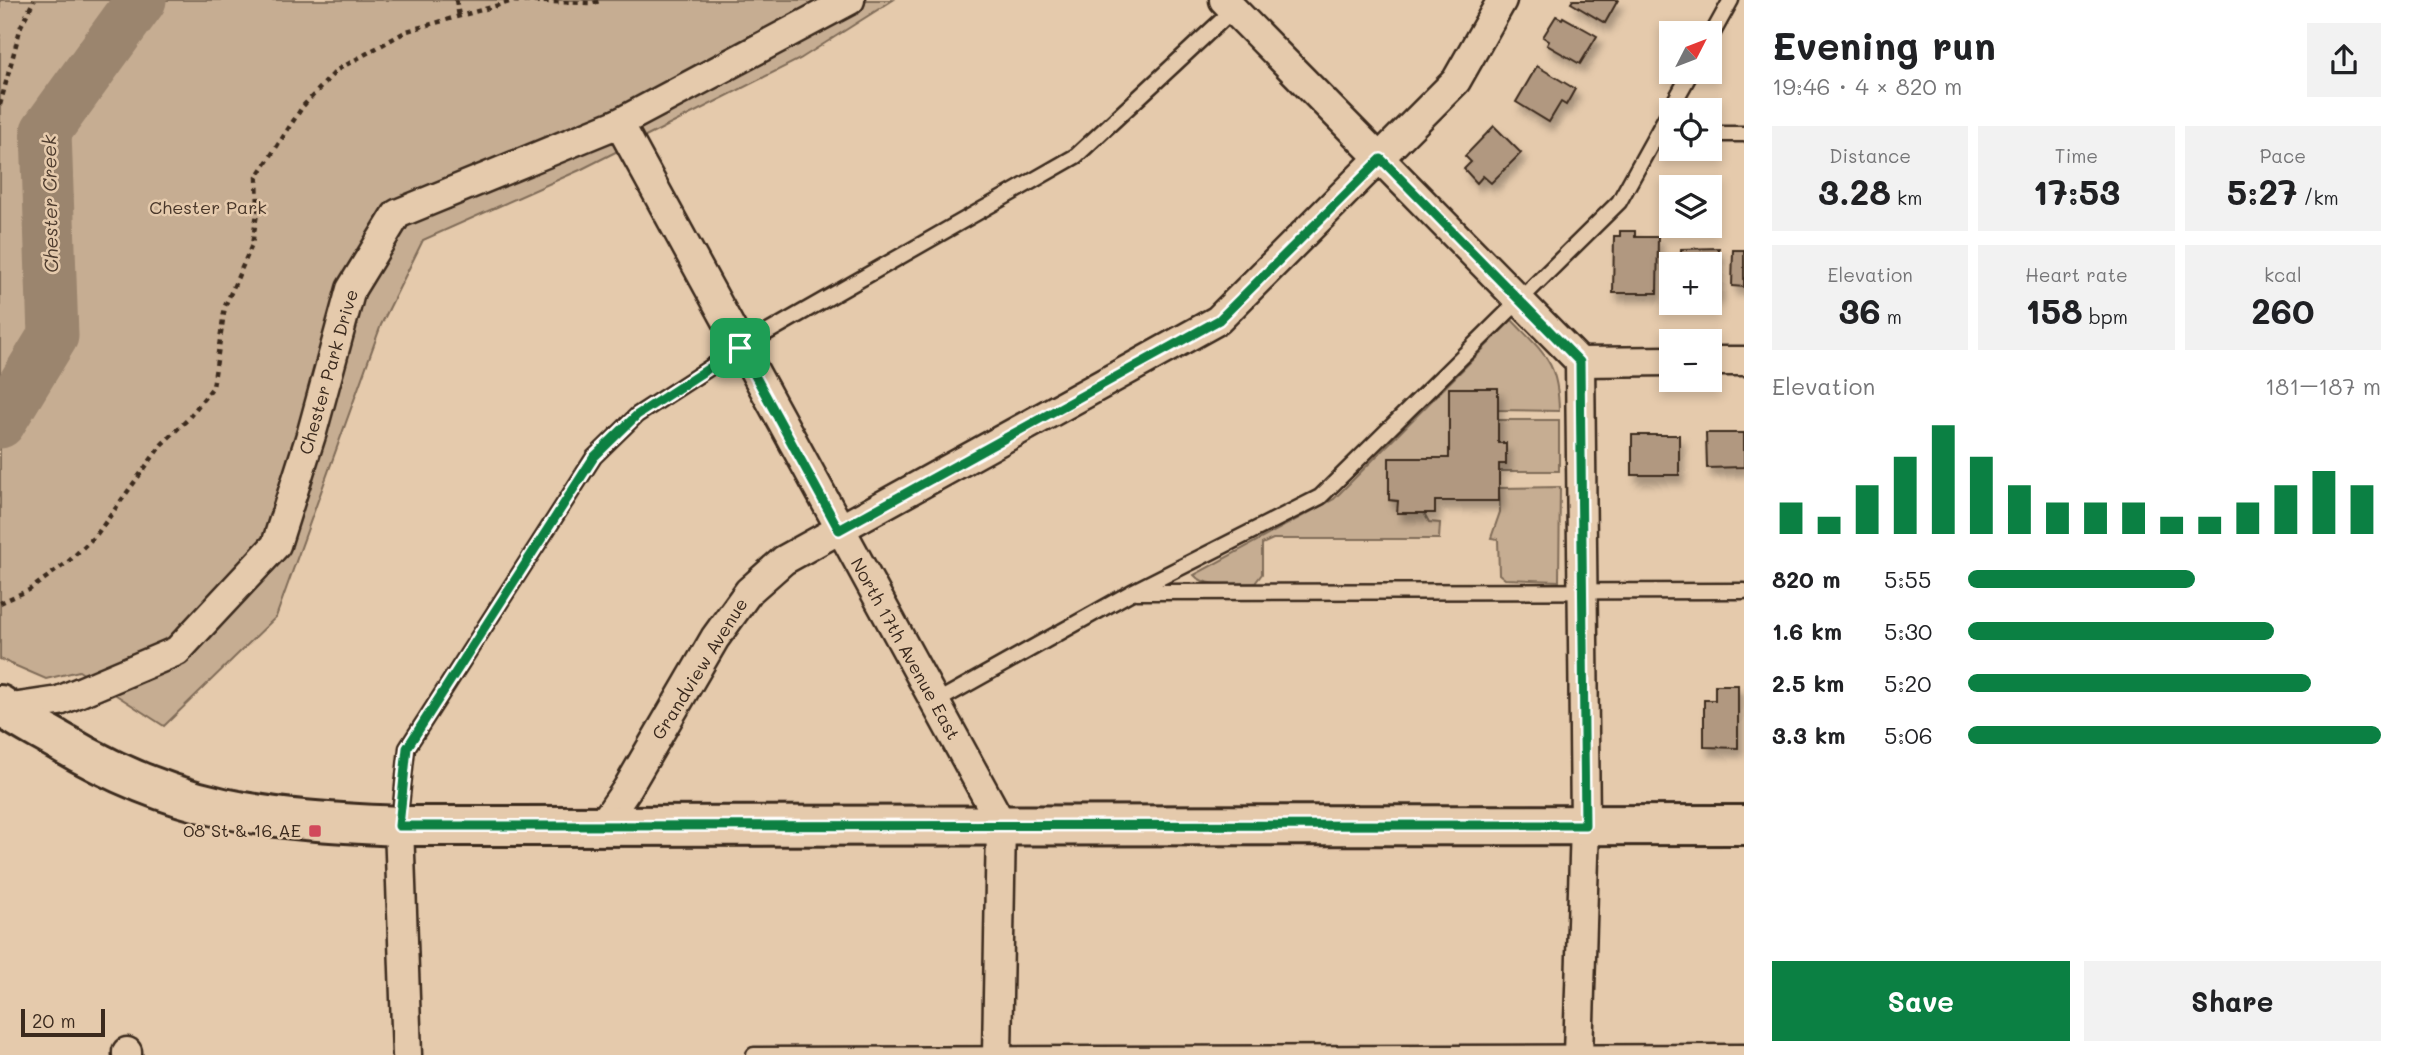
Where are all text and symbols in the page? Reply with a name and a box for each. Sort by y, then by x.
text: Evening run [1772,20,1996,70]
north arrow [1659,21,1722,84]
map controls [1659,21,1722,392]
button: share [2307,23,2381,97]
text: 19:46 · 4 × 820 m [1772,71,1962,101]
button: locate [1659,98,1722,161]
water label: Chester Creek [36,134,63,273]
text: Distance [1829,143,1911,168]
text: Time [2055,143,2098,168]
text: Pace [2260,143,2306,168]
text: 3.28 [1818,168,1891,214]
text: 17:53 [2033,168,2120,214]
text: 5:27 [2227,168,2297,214]
button: layers [1659,175,1722,238]
text: km [1891,185,1922,210]
text: /km [2297,185,2339,210]
park label: Chester Park [149,195,267,219]
button: + [1659,252,1722,315]
text: Elevation [1828,262,1913,287]
text: Heart rate [2025,262,2128,287]
text: kcal [2264,262,2302,287]
street label: Chester Park Drive [293,286,363,457]
text: 36 [1838,287,1881,333]
text: 158 [2025,287,2083,333]
text: 260 [2251,287,2314,333]
text: m [1881,304,1902,329]
text: bpm [2083,304,2128,329]
pin [710,318,770,378]
icon: arrive [721,329,759,367]
button: − [1659,329,1722,392]
text: Elevation [1772,371,1875,401]
text: 181–187 m [2265,371,2381,401]
street label: North 17th Avenue East [846,553,966,744]
text: 820 m [1772,564,1840,594]
text: 5:55 [1884,564,1931,594]
street label: Grandview Avenue [646,593,753,744]
text: 1.6 km [1772,616,1842,646]
text: 5:30 [1884,616,1932,646]
text: 2.5 km [1772,668,1844,698]
text: 5:20 [1884,668,1932,698]
text: 3.3 km [1772,720,1846,750]
text: 5:06 [1884,720,1933,750]
place label: 08 St & 16 AE [183,818,301,842]
marker: 08 St & 16 AE [307,823,323,839]
button: Save [1772,961,2070,1041]
button: Share [2084,961,2381,1041]
scale bar [21,1006,105,1038]
text: 20 m [32,1008,76,1033]

